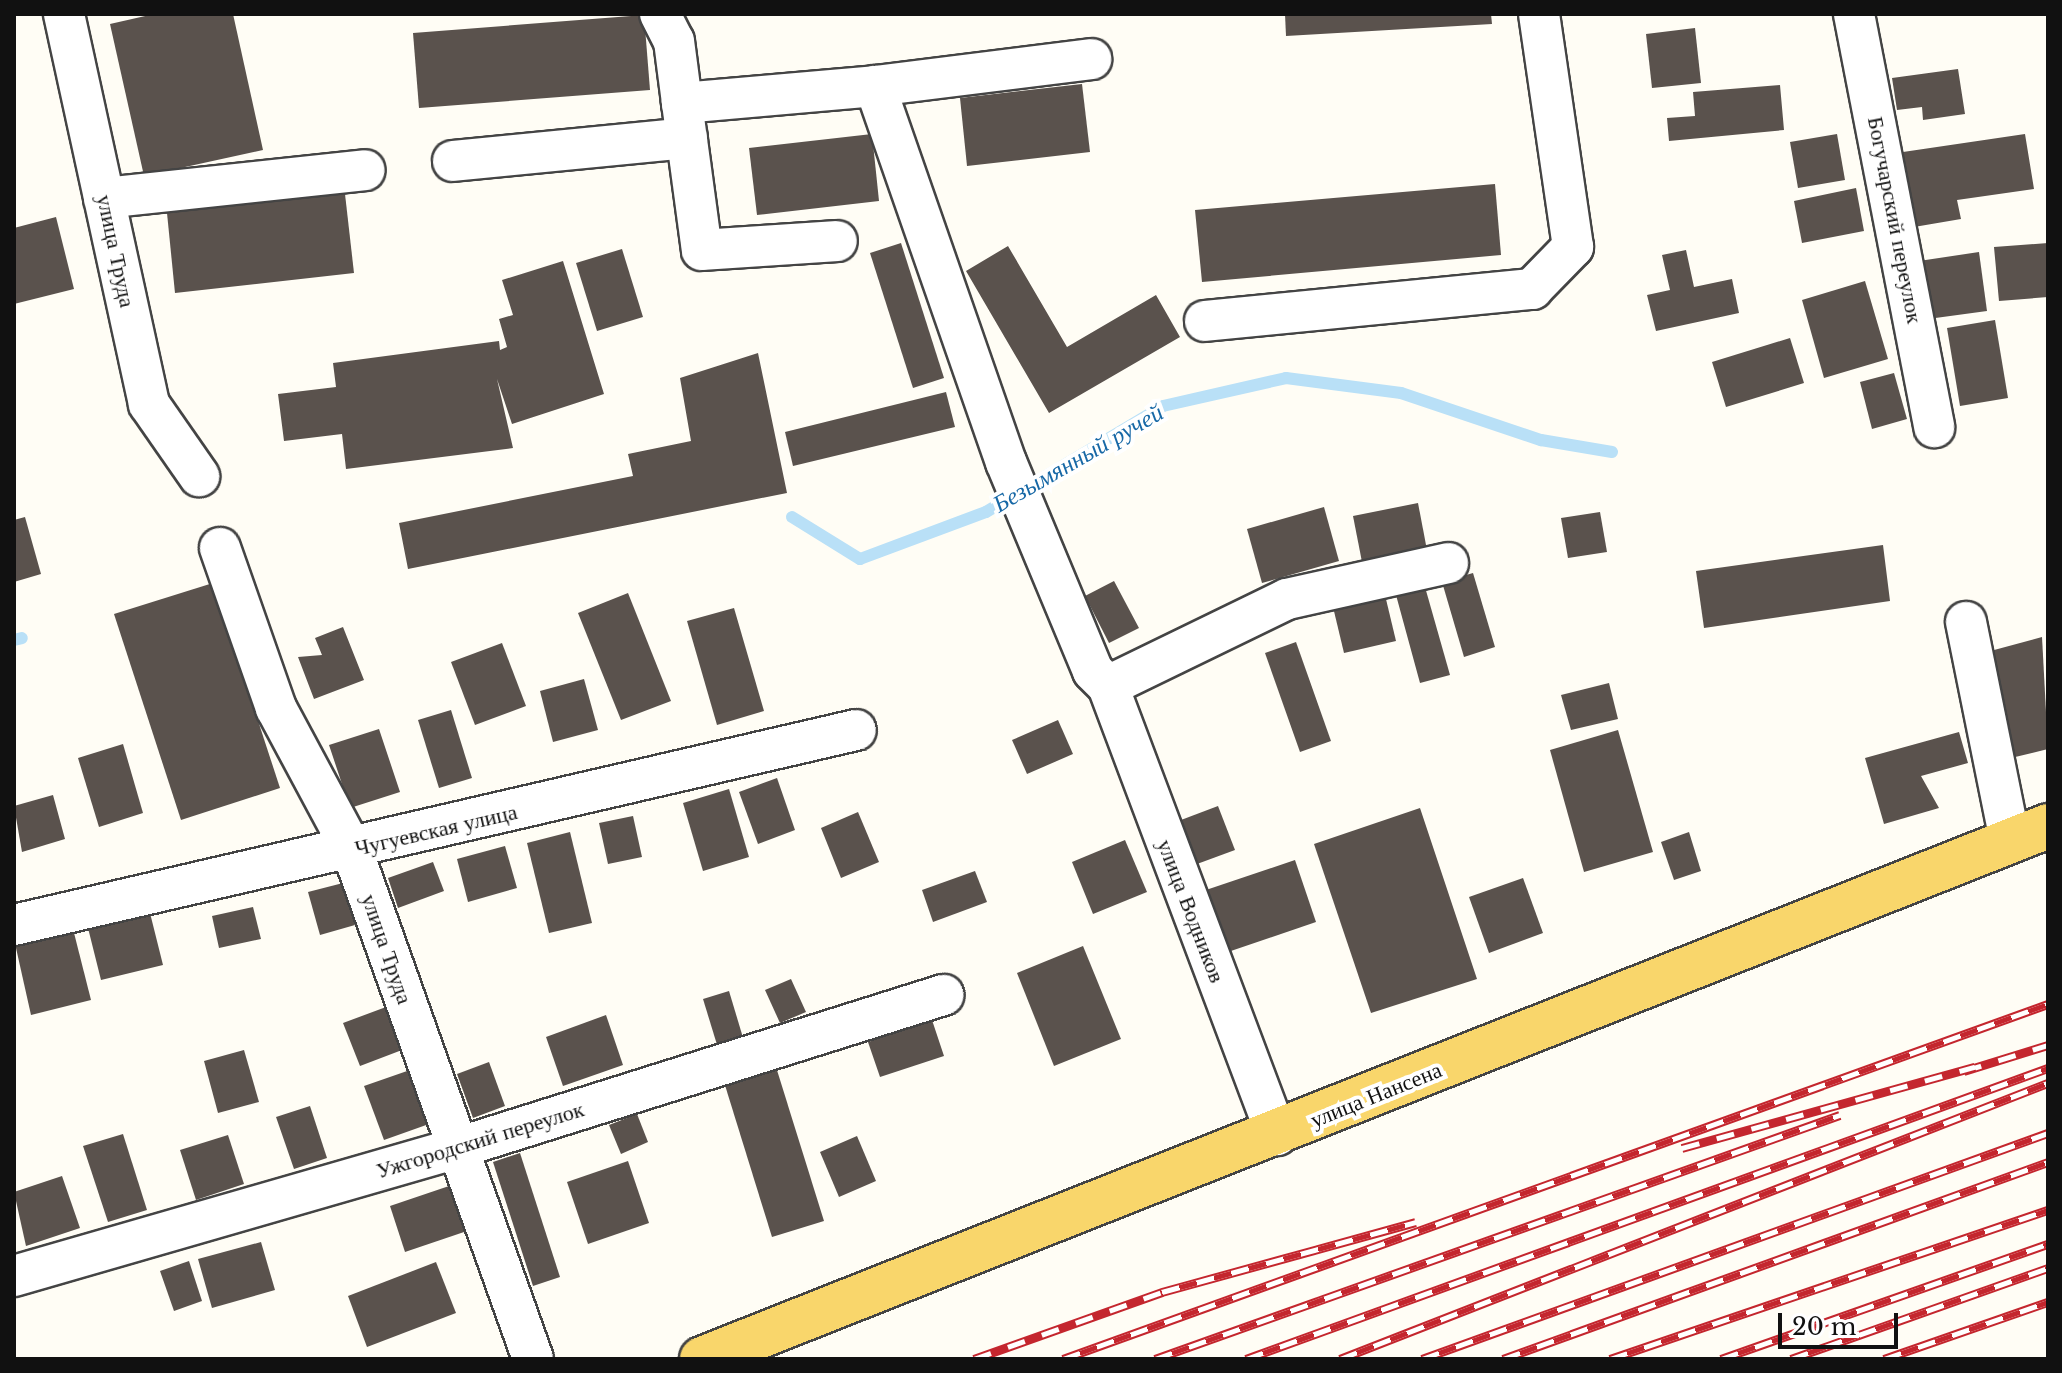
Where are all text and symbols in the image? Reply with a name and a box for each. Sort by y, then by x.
street label: Богучарский переулок [1862,114,1928,326]
street label: улица Труда [91,192,141,310]
water label: Безымянный ручей [988,398,1168,518]
street label: Чугуевская улица [352,799,520,861]
street label: улица Водников [1152,836,1230,986]
street label: улица Труда [356,891,418,1007]
street label: улица Нансена [1306,1057,1446,1133]
street label: Ужгородский переулок [373,1096,587,1184]
scale bar [1782,1297,1902,1347]
text: 20 m [1792,1312,1857,1341]

